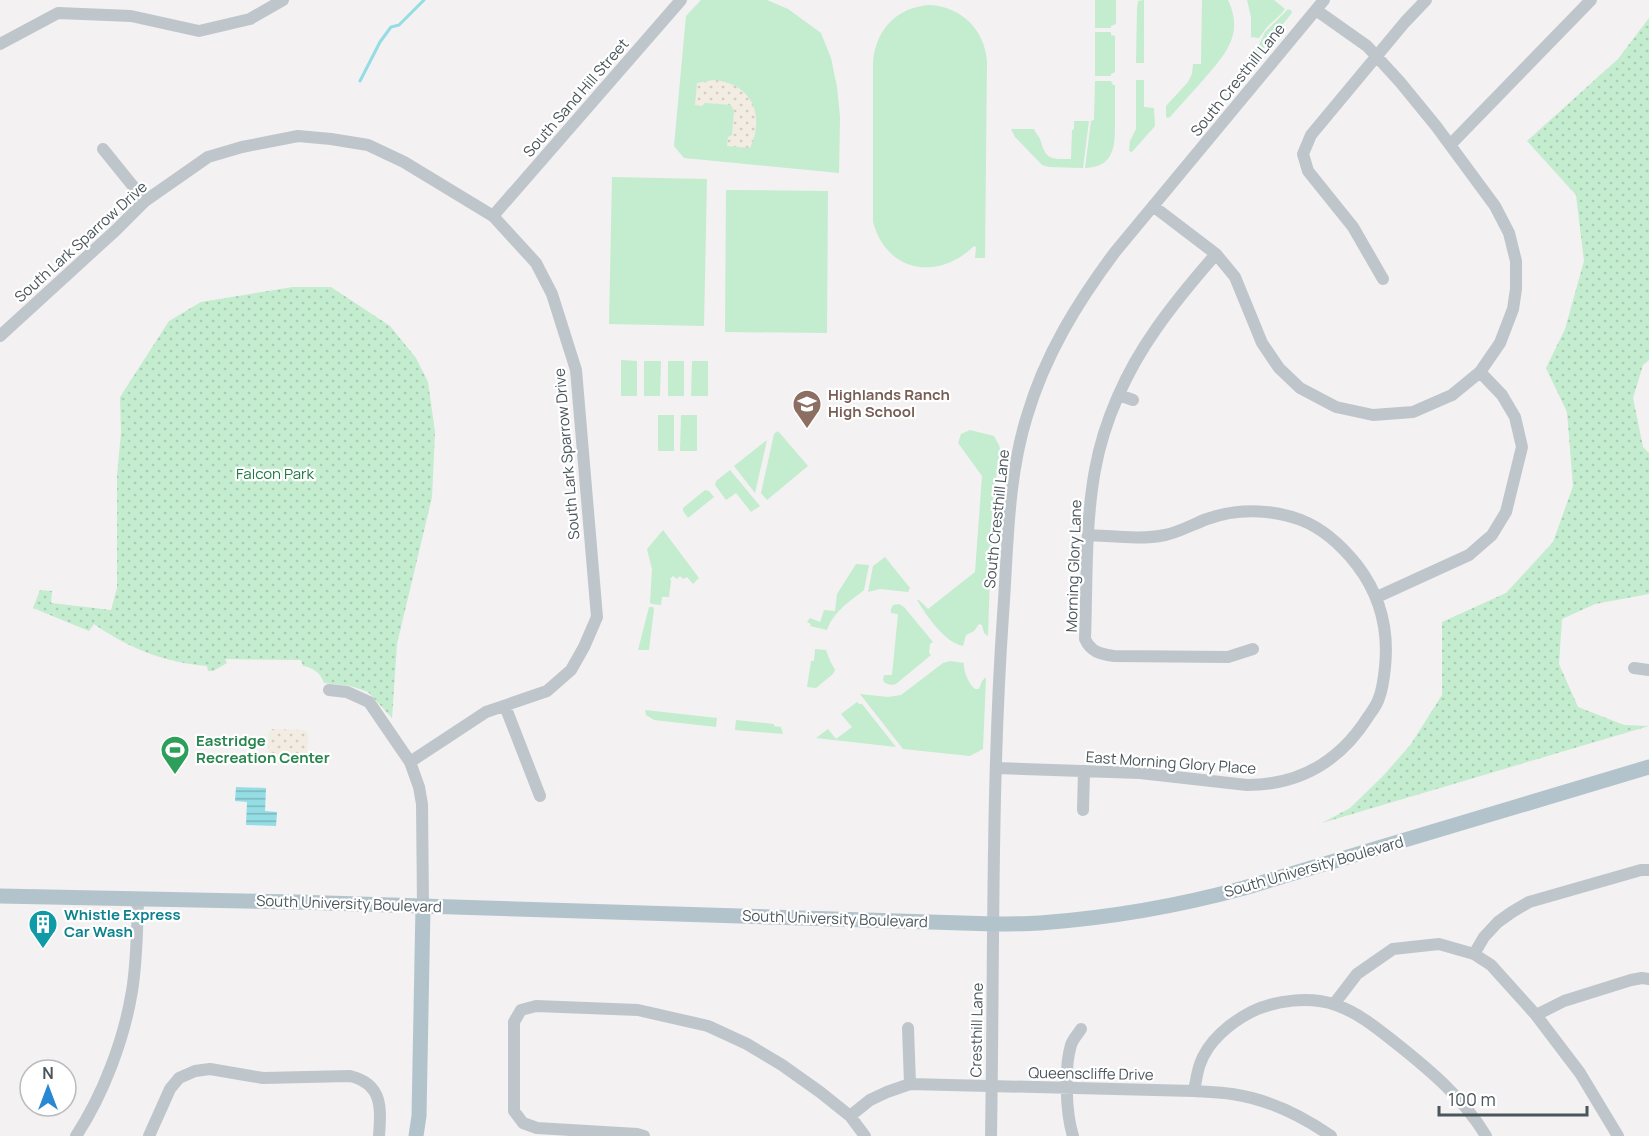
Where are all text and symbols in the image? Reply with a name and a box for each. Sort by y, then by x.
street label: South Cresthill Lane [1186,19,1290,141]
street label: South Sand Hill Street [518,34,633,162]
street label: South Lark Sparrow Drive [10,176,152,307]
street label: South Lark Sparrow Drive [549,367,584,541]
place label: Highlands Ranch High School [828,384,950,422]
school or university icon: Highlands Ranch High School [791,388,823,430]
street label: South Cresthill Lane [979,448,1014,589]
park label: Falcon Park [236,463,314,484]
street label: Morning Glory Lane [1061,499,1086,633]
place label: Eastridge Recreation Center [196,730,330,768]
sports icon: Eastridge Recreation Center [159,734,191,776]
street label: East Morning Glory Place [1085,746,1257,779]
street label: South University Boulevard [1222,831,1406,902]
street label: South University Boulevard [256,890,442,917]
place label: Whistle Express Car Wash [64,904,181,942]
street label: South University Boulevard [742,905,928,932]
building icon: Whistle Express Car Wash [27,908,59,950]
street label: Cresthill Lane [965,982,988,1078]
north arrow [18,1058,78,1118]
text: N [42,1062,54,1084]
street label: Queenscliffe Drive [1028,1062,1154,1085]
scale bar [1439,1079,1588,1117]
text: 100 m [1448,1087,1496,1111]

